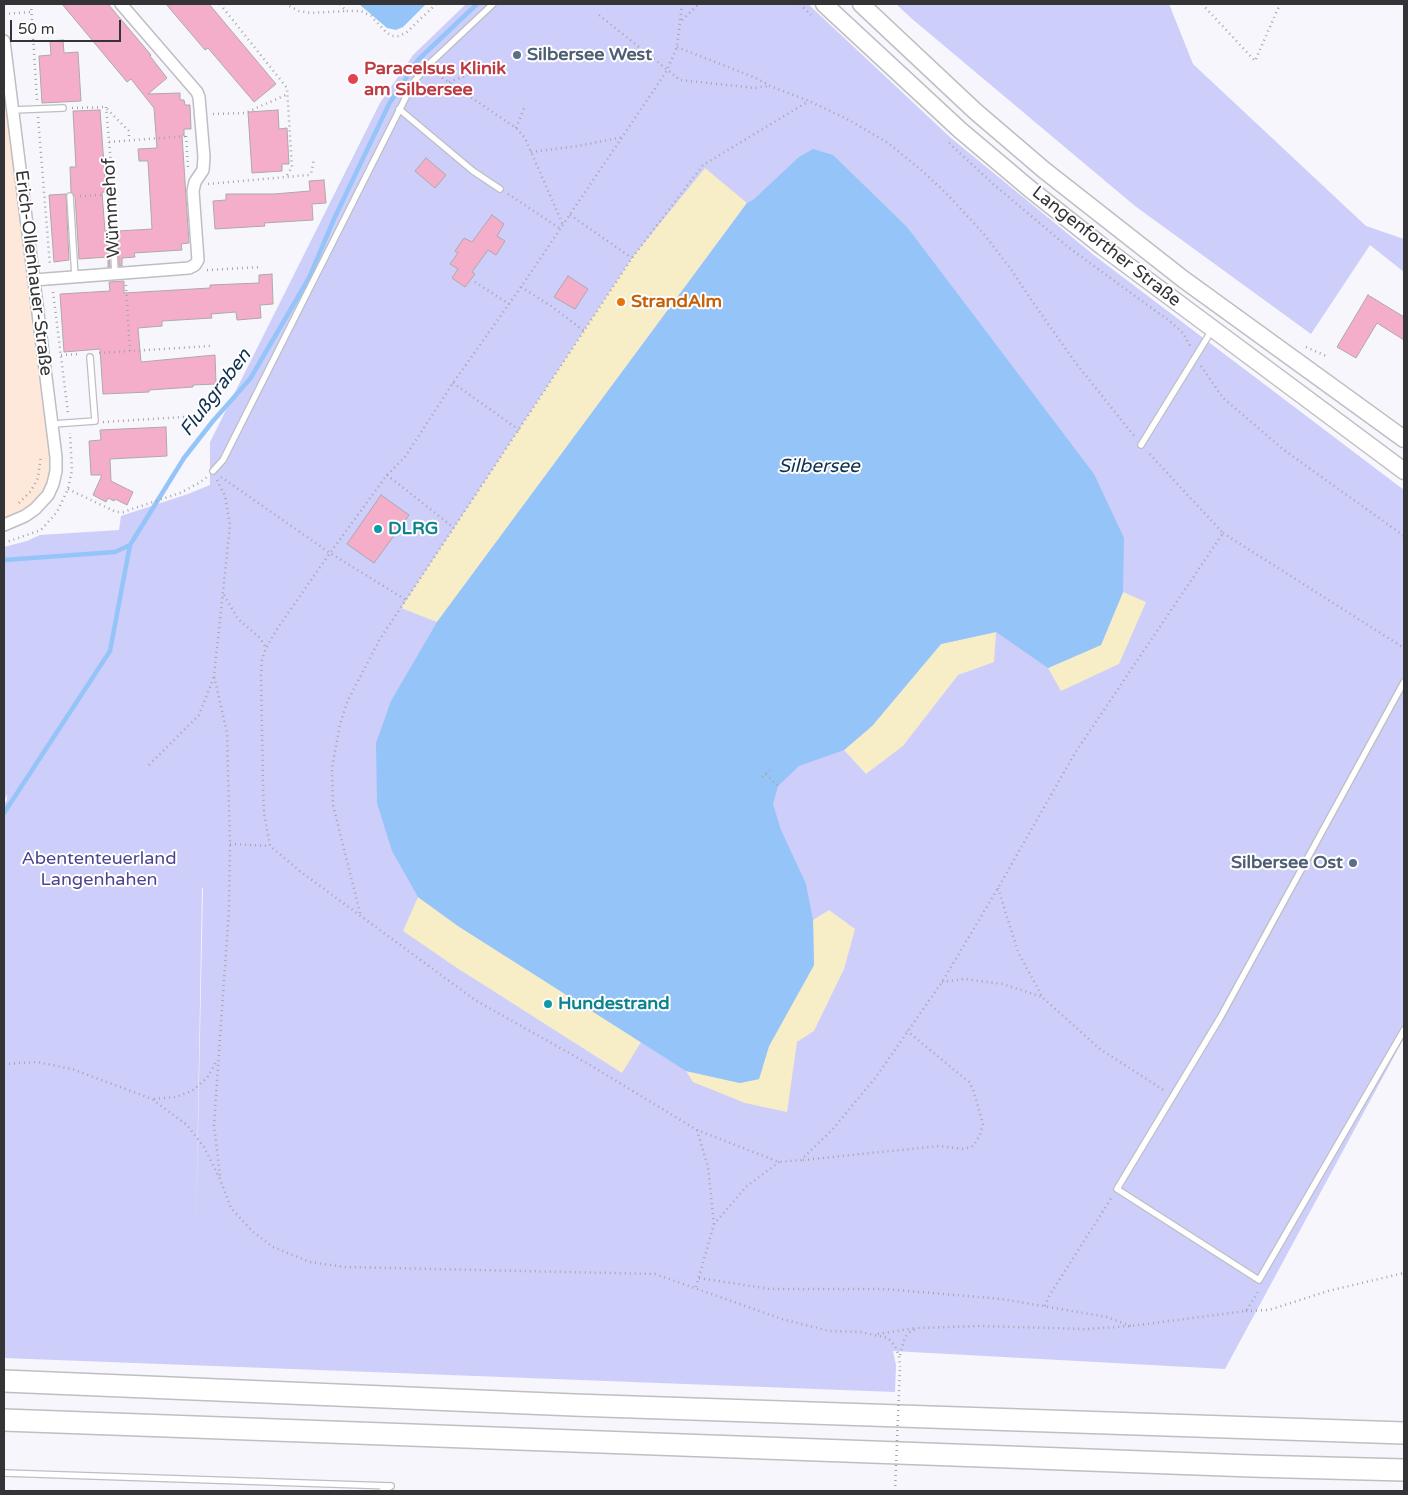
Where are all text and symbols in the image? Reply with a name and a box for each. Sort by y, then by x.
scale bar [12,10,124,42]
text: 50 m [18,20,55,38]
place label: Silbersee West [527,44,652,66]
marker: Silbersee West [511,49,523,61]
place label: Paracelsus Klinik am Silbersee [364,58,506,100]
marker: Paracelsus Klinik am Silbersee [346,72,360,86]
street label: Wümmehof [99,157,125,259]
street label: Erich-Ollenhauer-Straße [10,169,56,377]
street label: Langenforther Straße [1027,182,1185,312]
place label: StrandAlm [631,291,722,313]
marker: StrandAlm [615,296,627,308]
water label: Flußgraben [176,345,256,441]
water label: Silbersee [778,456,860,478]
place label: DLRG [388,518,438,540]
marker: DLRG [372,523,384,535]
park label: Abententeuerland Langenhahen [21,848,177,891]
place label: Silbersee Ost [1231,852,1343,874]
marker: Silbersee Ost [1347,857,1359,869]
place label: Hundestrand [558,993,670,1015]
marker: Hundestrand [542,998,554,1010]

